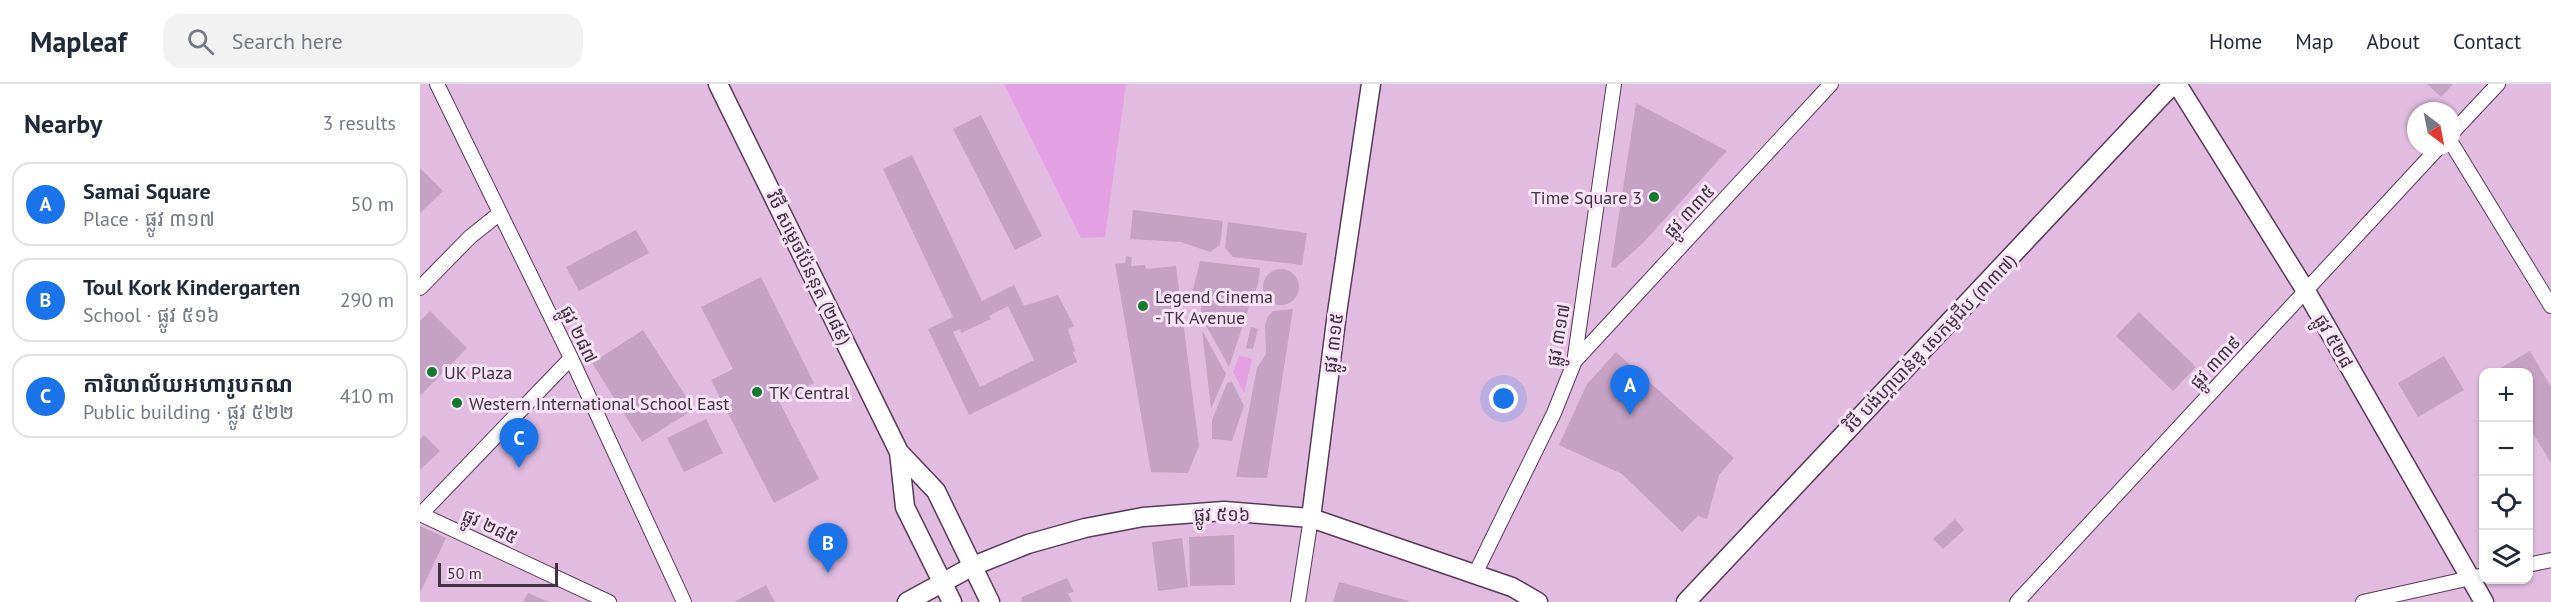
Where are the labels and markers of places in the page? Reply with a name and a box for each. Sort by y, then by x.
place label: Time Square 3 [1531,186,1642,209]
marker: Time Square 3 [1647,190,1661,204]
place label: Legend Cinema - TK Avenue [1155,285,1273,329]
marker: Legend Cinema - TK Avenue [1136,299,1150,313]
place label: UK Plaza [444,361,512,384]
marker: UK Plaza [425,365,439,379]
pin: A [1610,366,1650,415]
place label: TK Central [769,381,850,404]
marker: TK Central [750,385,764,399]
place label: Western International School East [469,392,729,415]
marker: Western International School East [450,396,464,410]
pin: C [500,418,538,468]
pin: B [808,524,848,573]

